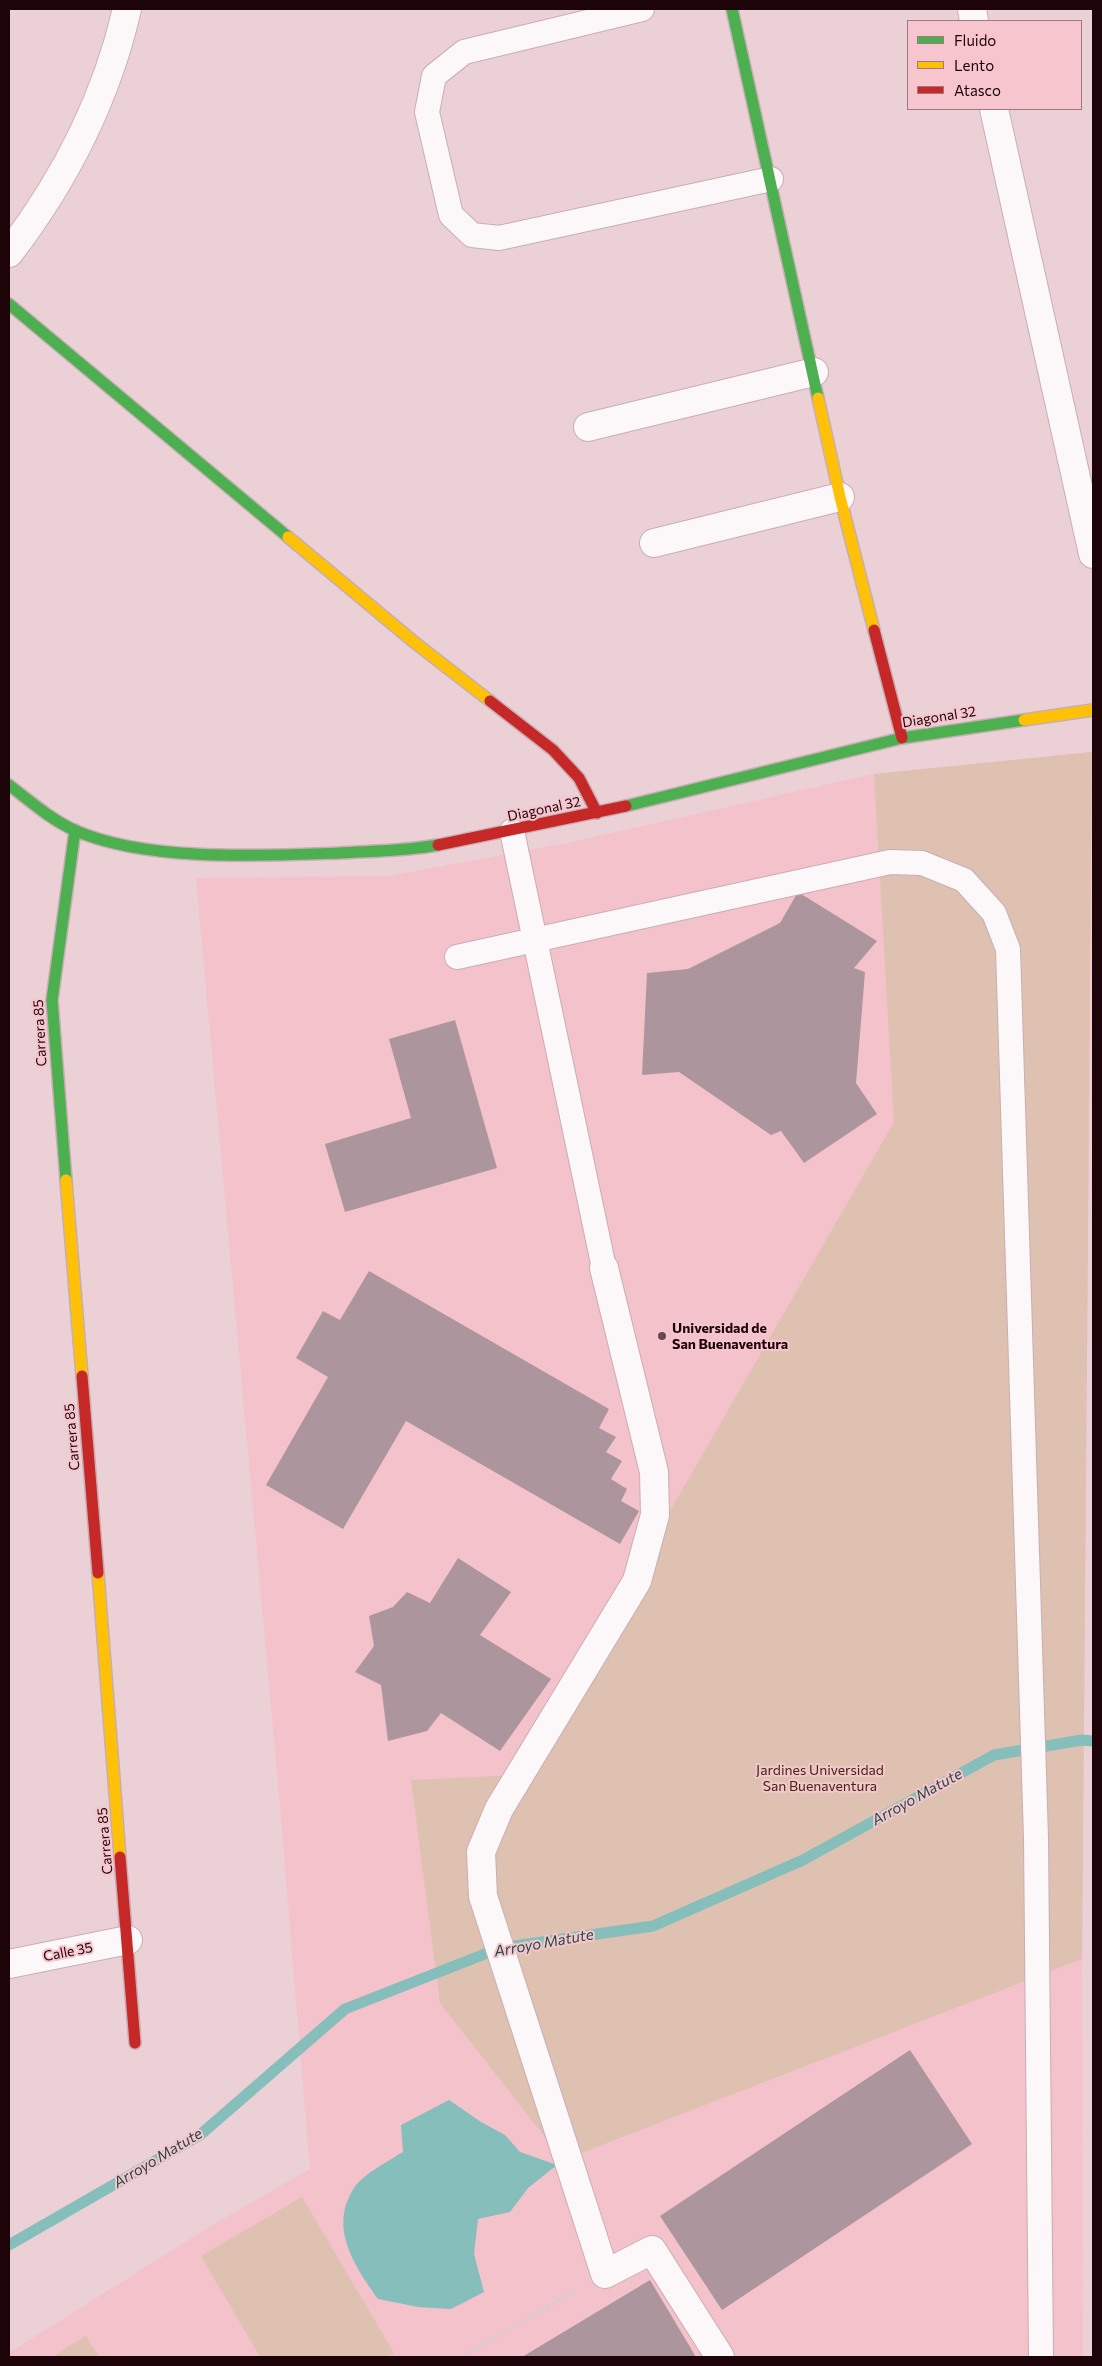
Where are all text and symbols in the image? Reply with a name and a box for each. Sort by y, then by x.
legend [907,20,1082,110]
text: Fluido [954,31,996,49]
text: Lento [954,56,994,74]
text: Atasco [954,81,1001,99]
street label: Diagonal 32 [901,703,977,731]
street label: Diagonal 32 [506,793,582,825]
street label: Carrera 85 [30,999,50,1067]
place label: Universidad de San Buenaventura [672,1320,788,1352]
marker: Universidad de San Buenaventura [656,1330,668,1342]
street label: Carrera 85 [61,1403,83,1471]
park label: Jardines Universidad San Buenaventura [756,1762,884,1794]
water label: Arroyo Matute [869,1765,965,1829]
street label: Carrera 85 [94,1807,116,1875]
water label: Arroyo Matute [493,1925,595,1961]
street label: Calle 35 [42,1939,94,1965]
water label: Arroyo Matute [110,2124,206,2192]

